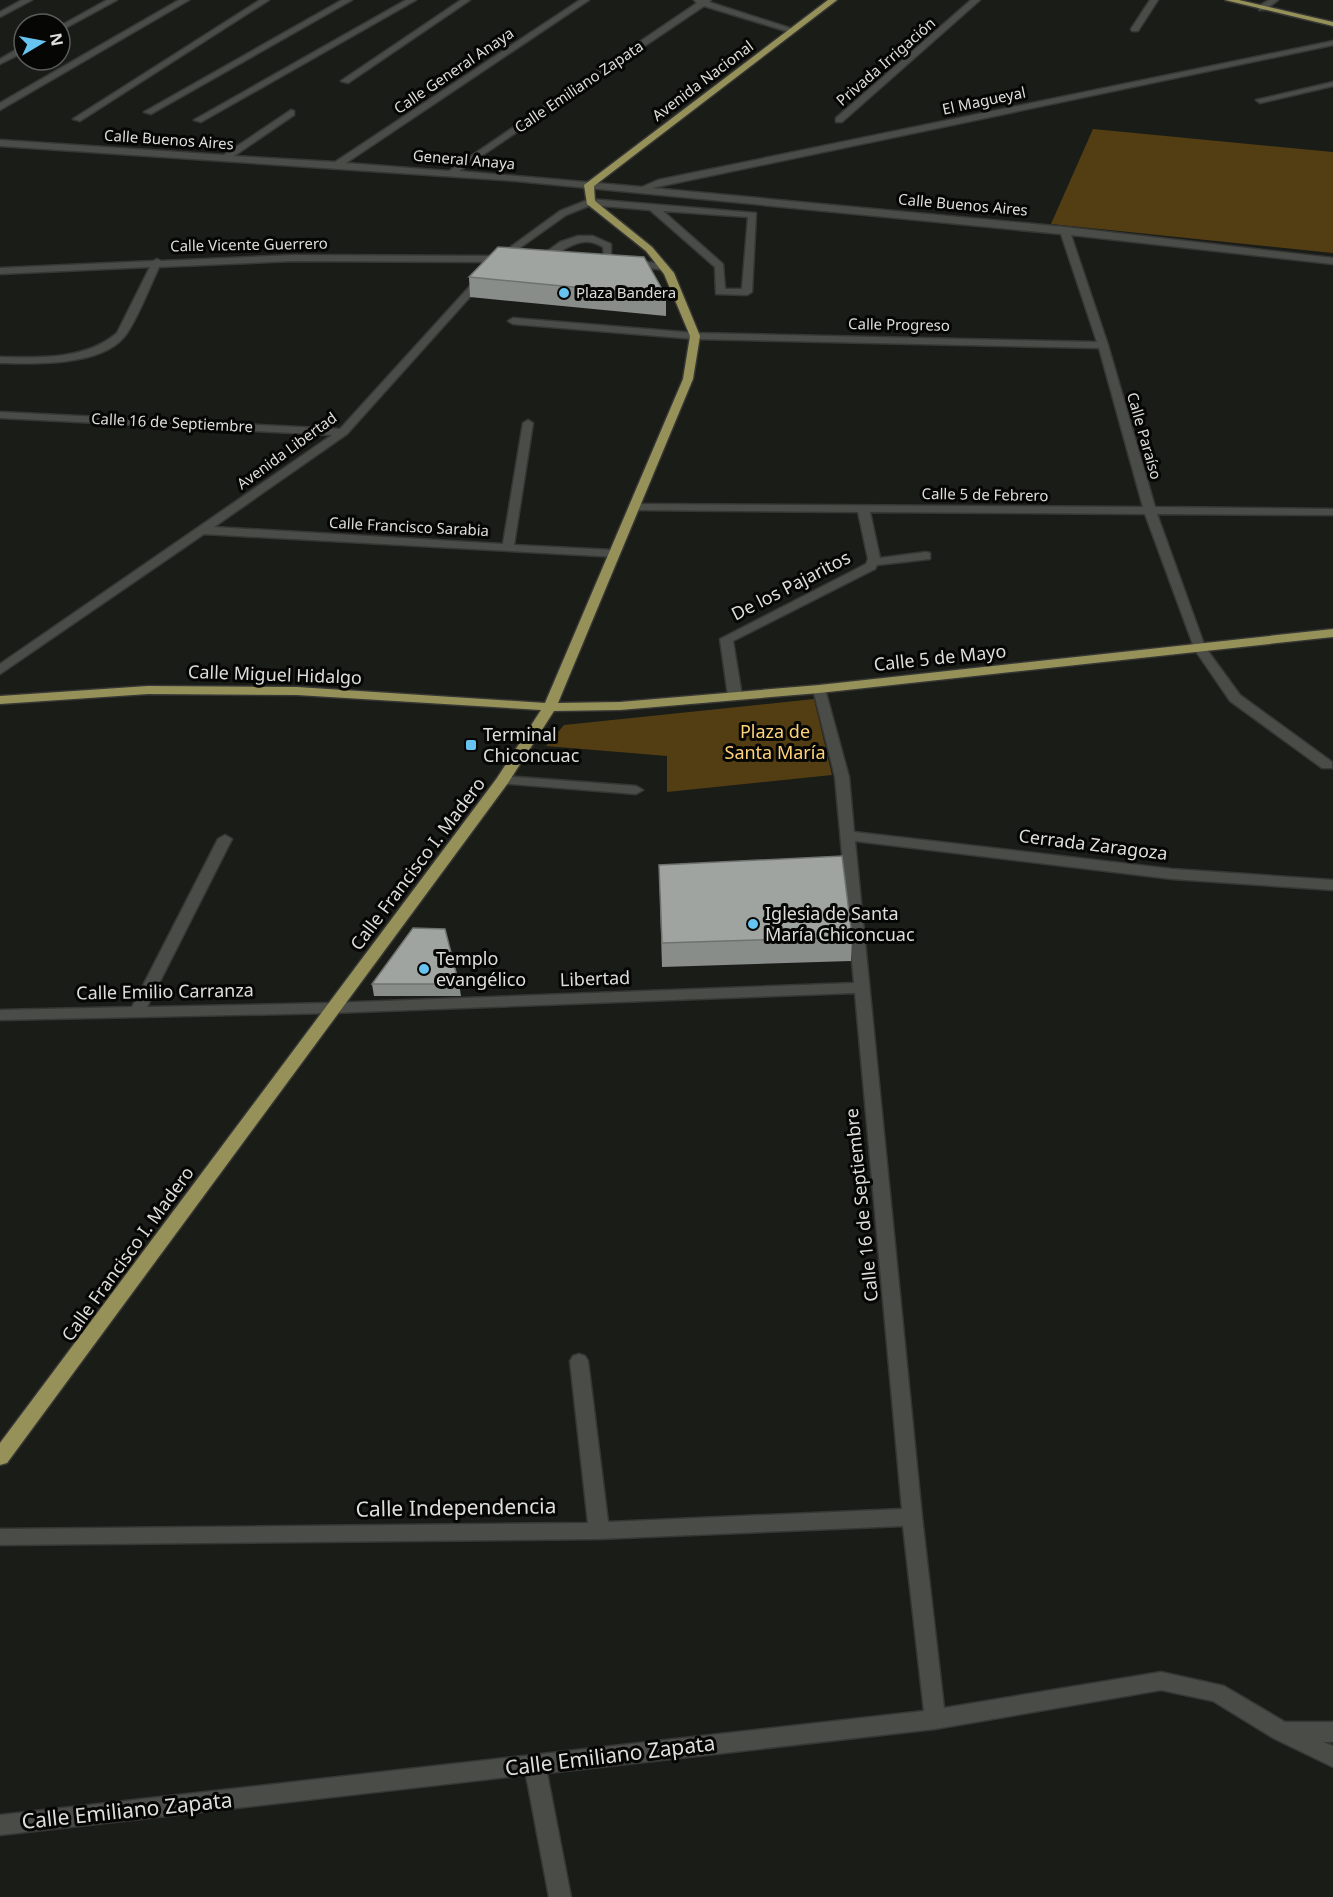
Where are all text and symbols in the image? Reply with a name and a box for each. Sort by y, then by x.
north arrow [12,12,72,72]
street label: Privada Irrigación [832,13,939,110]
street label: Calle General Anaya [390,23,517,118]
text: N [45,31,69,48]
street label: Calle Emiliano Zapata [510,36,647,137]
street label: Avenida Nacional [648,36,757,125]
street label: El Magueyal [940,81,1027,119]
street label: Calle Buenos Aires [104,124,235,154]
street label: General Anaya [412,145,516,173]
street label: Calle Buenos Aires [898,188,1029,220]
street label: Calle Vicente Guerrero [170,233,328,255]
place label: Plaza Bandera [576,282,676,302]
marker: Plaza Bandera [557,286,571,300]
street label: Calle Progreso [848,313,950,335]
street label: Calle Paraíso [1123,390,1167,482]
street label: Avenida Libertad [232,407,340,493]
street label: Calle 16 de Septiembre [91,408,253,436]
street label: Calle 5 de Febrero [921,483,1049,505]
street label: Calle Francisco Sarabia [329,512,490,540]
street label: De los Pajaritos [727,545,854,625]
street label: Calle 5 de Mayo [873,638,1007,676]
street label: Calle Miguel Hidalgo [188,659,362,689]
park label: Plaza de Santa María [725,719,825,764]
place label: Terminal Chiconcuac [483,722,580,767]
marker: Terminal Chiconcuac [464,738,478,752]
street label: Calle Francisco I. Madero [344,772,490,955]
street label: Cerrada Zaragoza [1017,823,1169,865]
place label: Iglesia de Santa María Chiconcuac [765,901,915,946]
marker: Iglesia de Santa María Chiconcuac [746,917,760,931]
place label: Templo evangélico [436,946,526,991]
marker: Templo evangélico [417,962,431,976]
street label: Libertad [559,965,631,991]
street label: Calle Emilio Carranza [76,977,254,1005]
street label: Calle 16 de Septiembre [839,1107,883,1303]
street label: Calle Francisco I. Madero [56,1161,199,1346]
street label: Calle Independencia [355,1491,557,1523]
street label: Calle Emiliano Zapata [503,1728,717,1782]
street label: Calle Emiliano Zapata [20,1785,234,1835]

